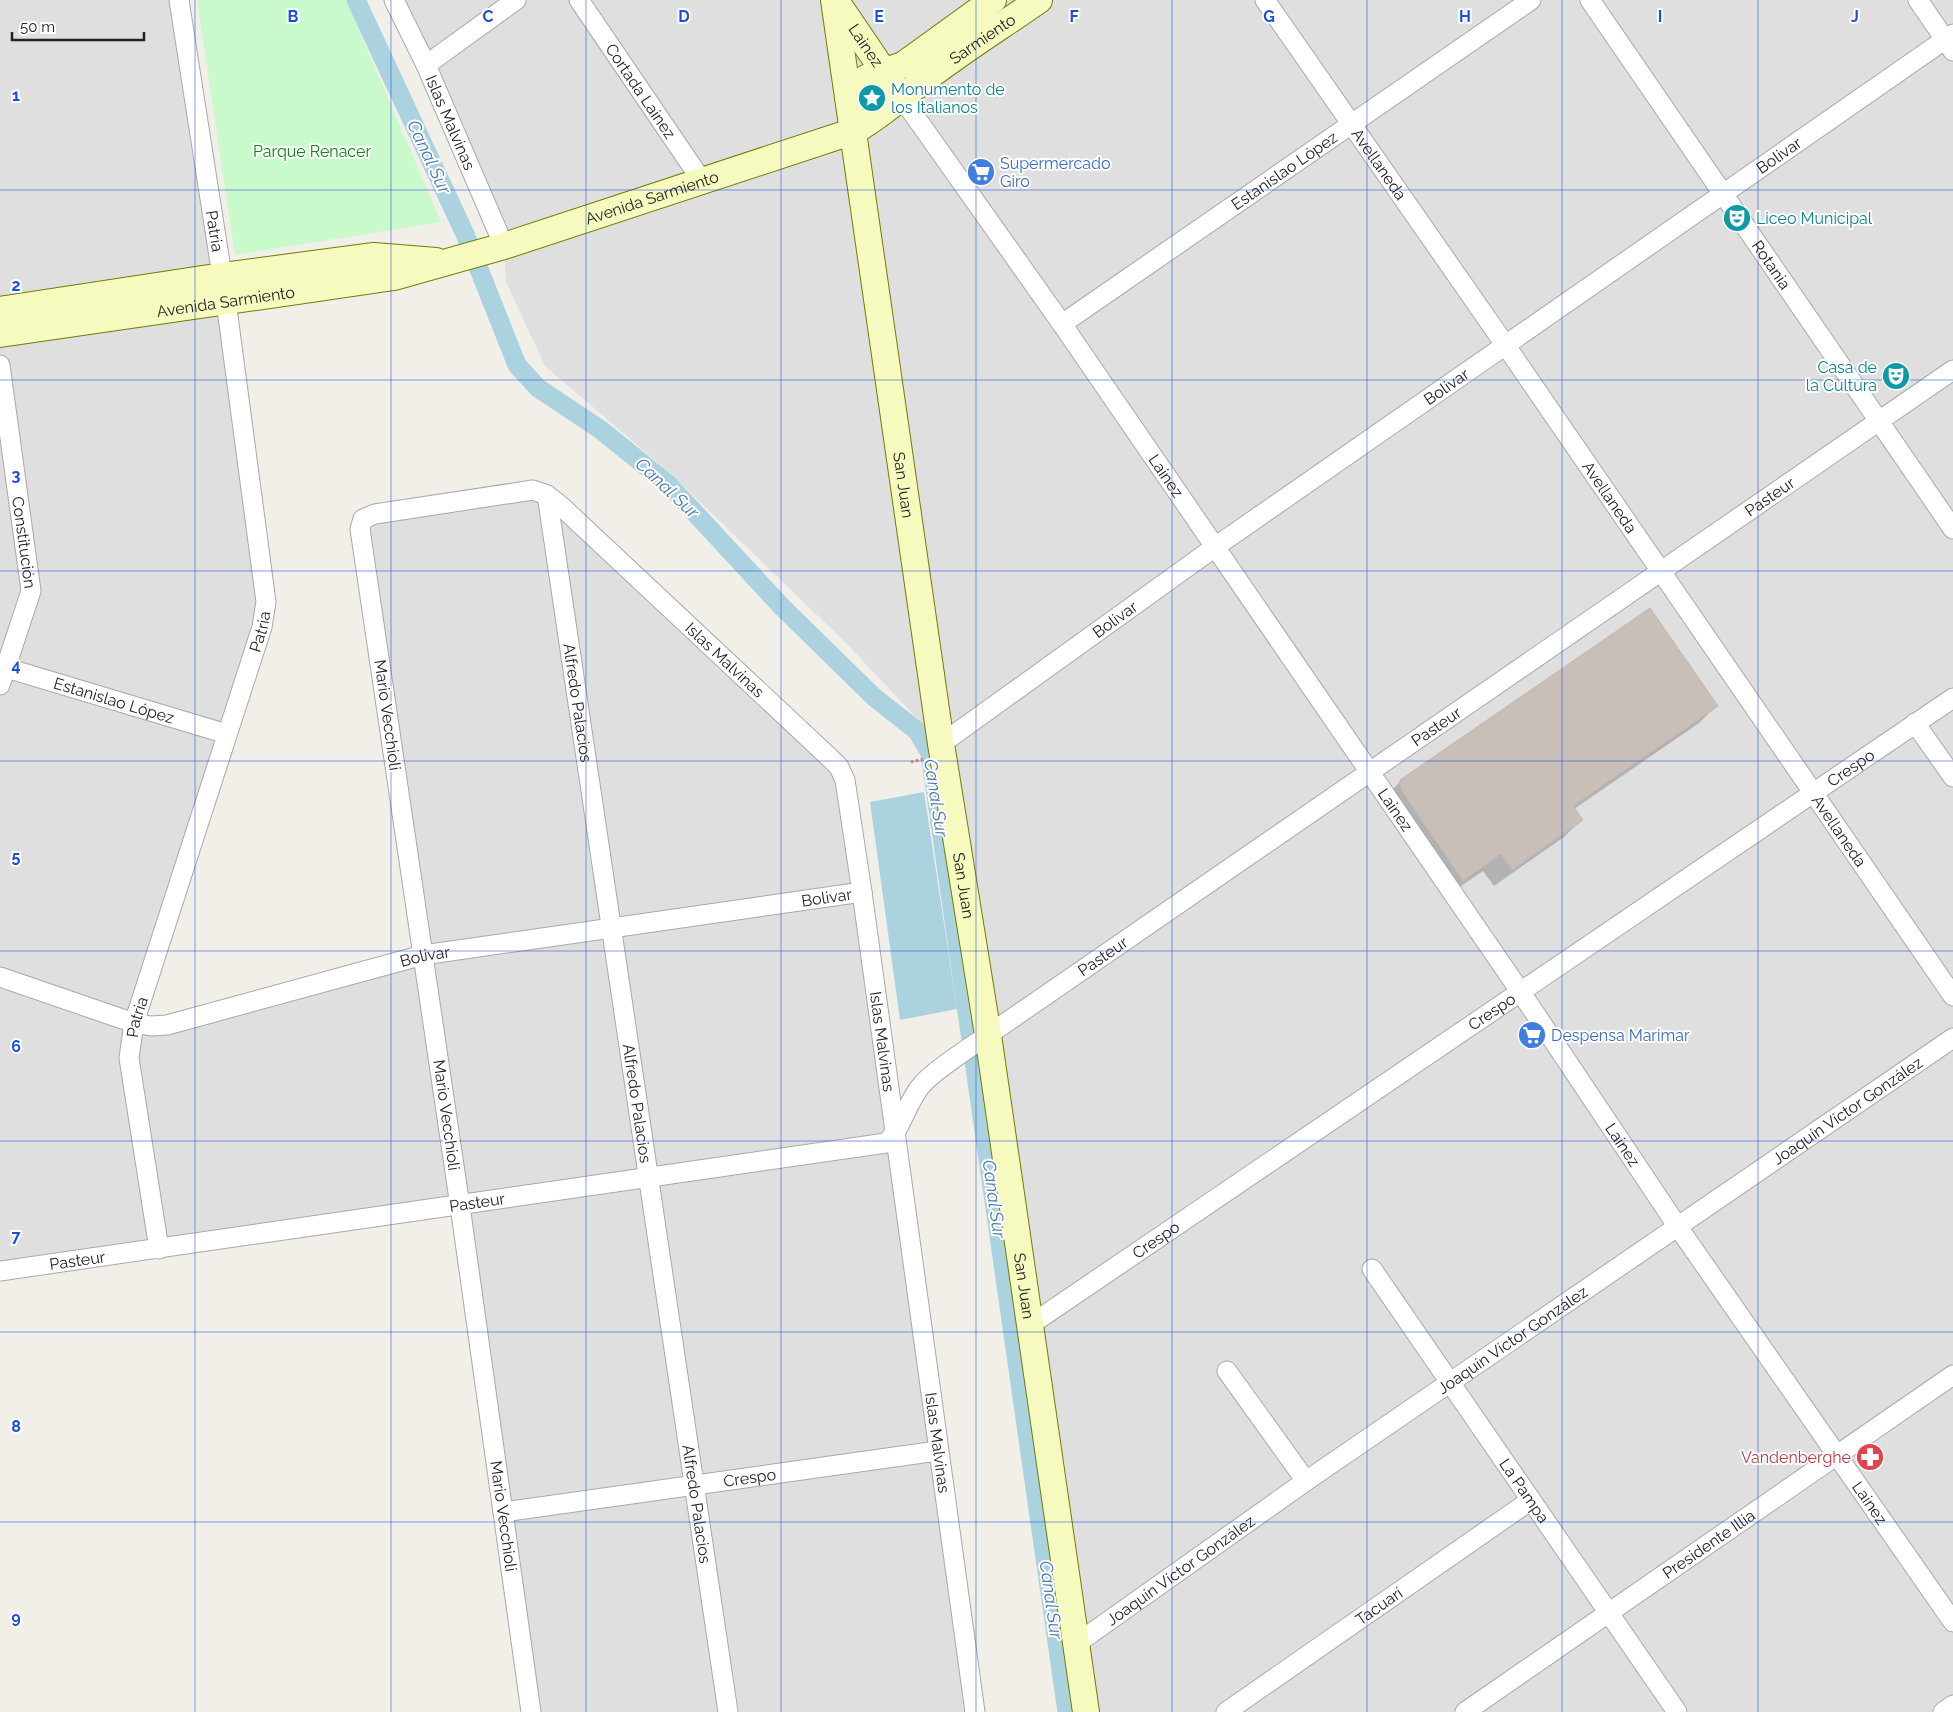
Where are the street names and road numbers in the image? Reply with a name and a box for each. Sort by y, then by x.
street label: Sarmiento [946,10,1019,68]
street label: Lainez [844,20,887,71]
street label: Cortada Lainez [601,40,680,143]
street label: Islas Malvinas [422,72,479,173]
street label: Avellaneda [1347,125,1410,204]
street label: Estanislao López [1228,128,1341,214]
street label: Bolivar [1753,133,1806,178]
street label: Avenida Sarmiento [583,167,721,229]
street label: Patria [202,209,227,253]
street label: Rotania [1748,237,1795,293]
street label: Avenida Sarmiento [155,282,296,321]
street label: Bolivar [1420,364,1473,409]
street label: San Juan [889,451,917,519]
street label: Lainez [1144,451,1187,501]
street label: Avellaneda [1578,458,1641,537]
street label: Pasteur [1741,473,1799,521]
street label: Constitución [8,495,40,590]
street label: Bolivar [1089,597,1141,642]
street label: Patria [246,610,274,655]
street label: Islas Malvinas [681,619,768,702]
street label: Alfredo Palacios [559,642,596,764]
street label: Mario Vecchioli [370,658,405,772]
street label: Estanislao López [51,674,176,728]
street label: Pasteur [1408,703,1465,750]
street label: Crespo [1824,745,1878,791]
street label: Lainez [1374,785,1417,835]
street label: Avellaneda [1808,792,1870,871]
street label: San Juan [949,851,978,920]
street label: Bolivar [800,885,853,911]
street label: Pasteur [1074,932,1132,980]
street label: Bolivar [398,942,452,971]
street label: Crespo [1465,989,1519,1035]
street label: Islas Malvinas [866,990,898,1093]
street label: Patria [123,994,152,1039]
street label: Alfredo Palacios [619,1043,655,1164]
street label: Joaquín Víctor González [1769,1053,1926,1169]
street label: Mario Vecchioli [429,1058,464,1172]
street label: Lainez [1601,1120,1644,1170]
street label: Pasteur [448,1189,507,1216]
street label: Crespo [1129,1217,1183,1263]
street label: Pasteur [48,1247,107,1274]
street label: San Juan [1010,1252,1038,1320]
street label: Joaquín Víctor González [1434,1282,1591,1398]
street label: Islas Malvinas [921,1391,954,1494]
street label: Alfredo Palacios [678,1443,715,1565]
street label: La Pampa [1495,1455,1553,1527]
street label: Mario Vecchioli [486,1459,521,1573]
street label: Crespo [722,1465,777,1491]
street label: Lainez [1848,1478,1891,1528]
street label: Presidente Illia [1659,1506,1759,1583]
street label: Joaquín Víctor González [1103,1511,1259,1629]
street label: Tacuarí [1352,1583,1407,1629]

